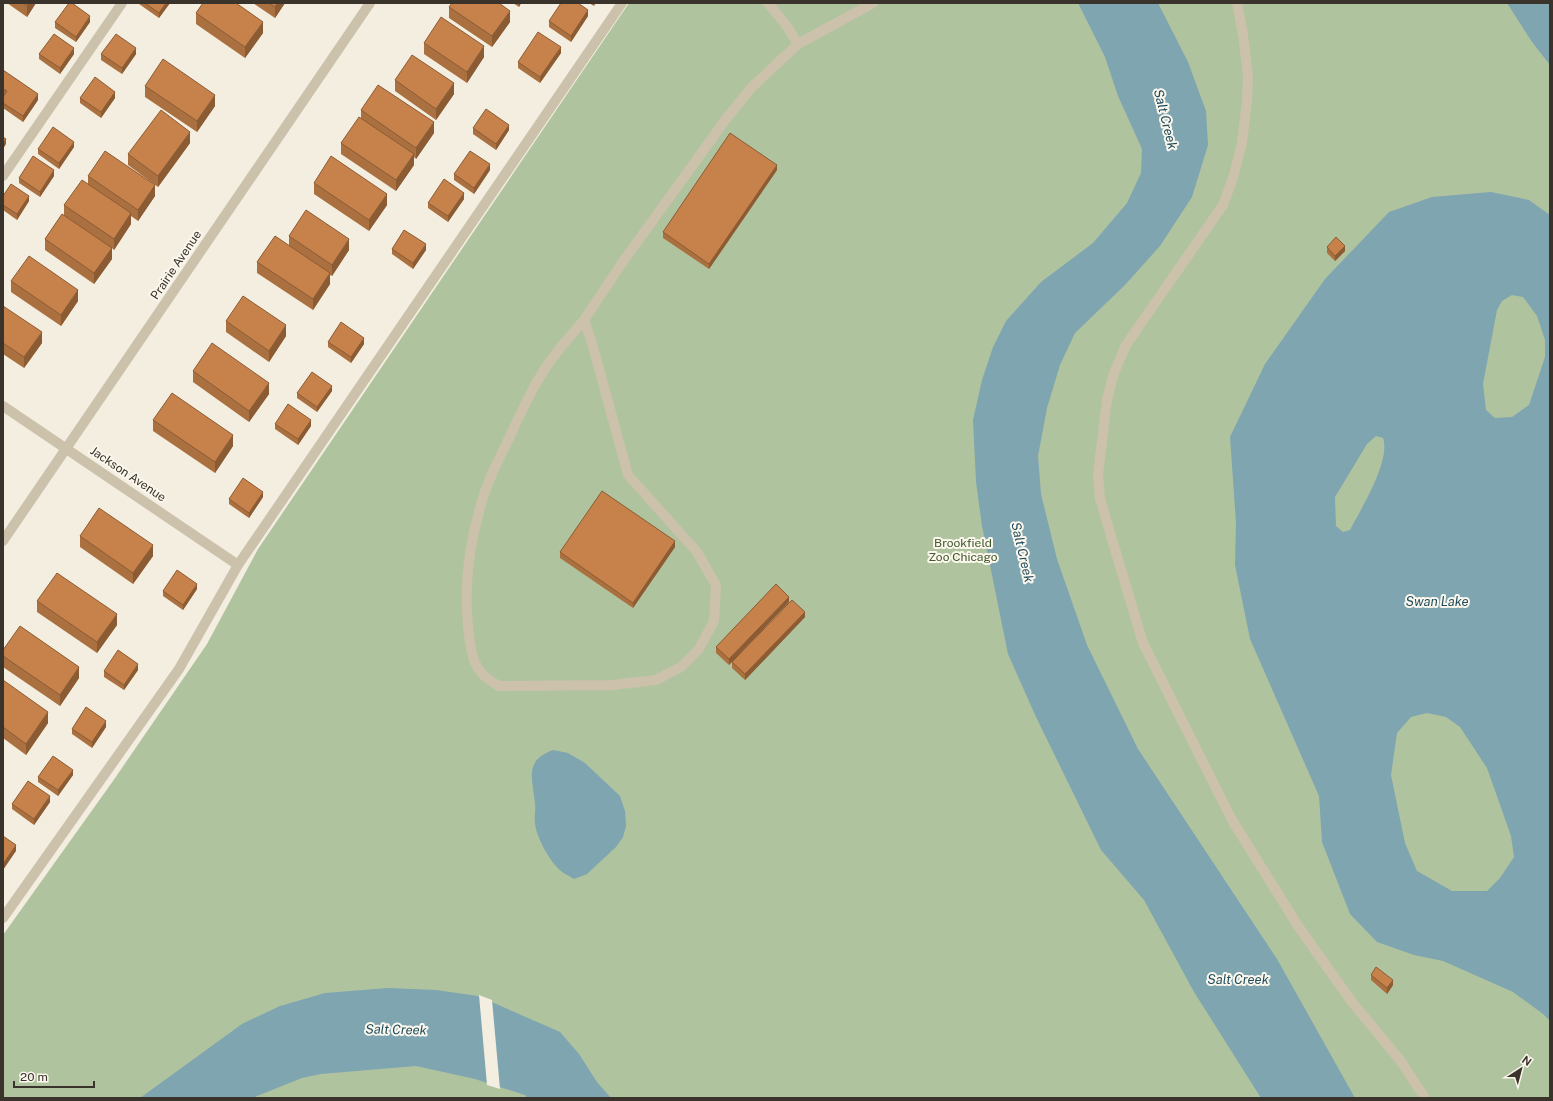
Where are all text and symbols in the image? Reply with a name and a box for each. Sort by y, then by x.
water label: Salt Creek [1151,87,1180,151]
street label: Prairie Avenue [148,228,204,302]
street label: Jackson Avenue [88,444,169,505]
water label: Salt Creek [1008,520,1037,584]
park label: Brookfield Zoo Chicago [928,536,998,564]
water label: Swan Lake [1405,594,1469,609]
water label: Salt Creek [1207,972,1269,987]
water label: Salt Creek [365,1021,427,1038]
north arrow [1501,1049,1541,1089]
text: N [1520,1054,1534,1068]
scale bar [14,1063,94,1089]
text: 20 m [20,1070,48,1084]

